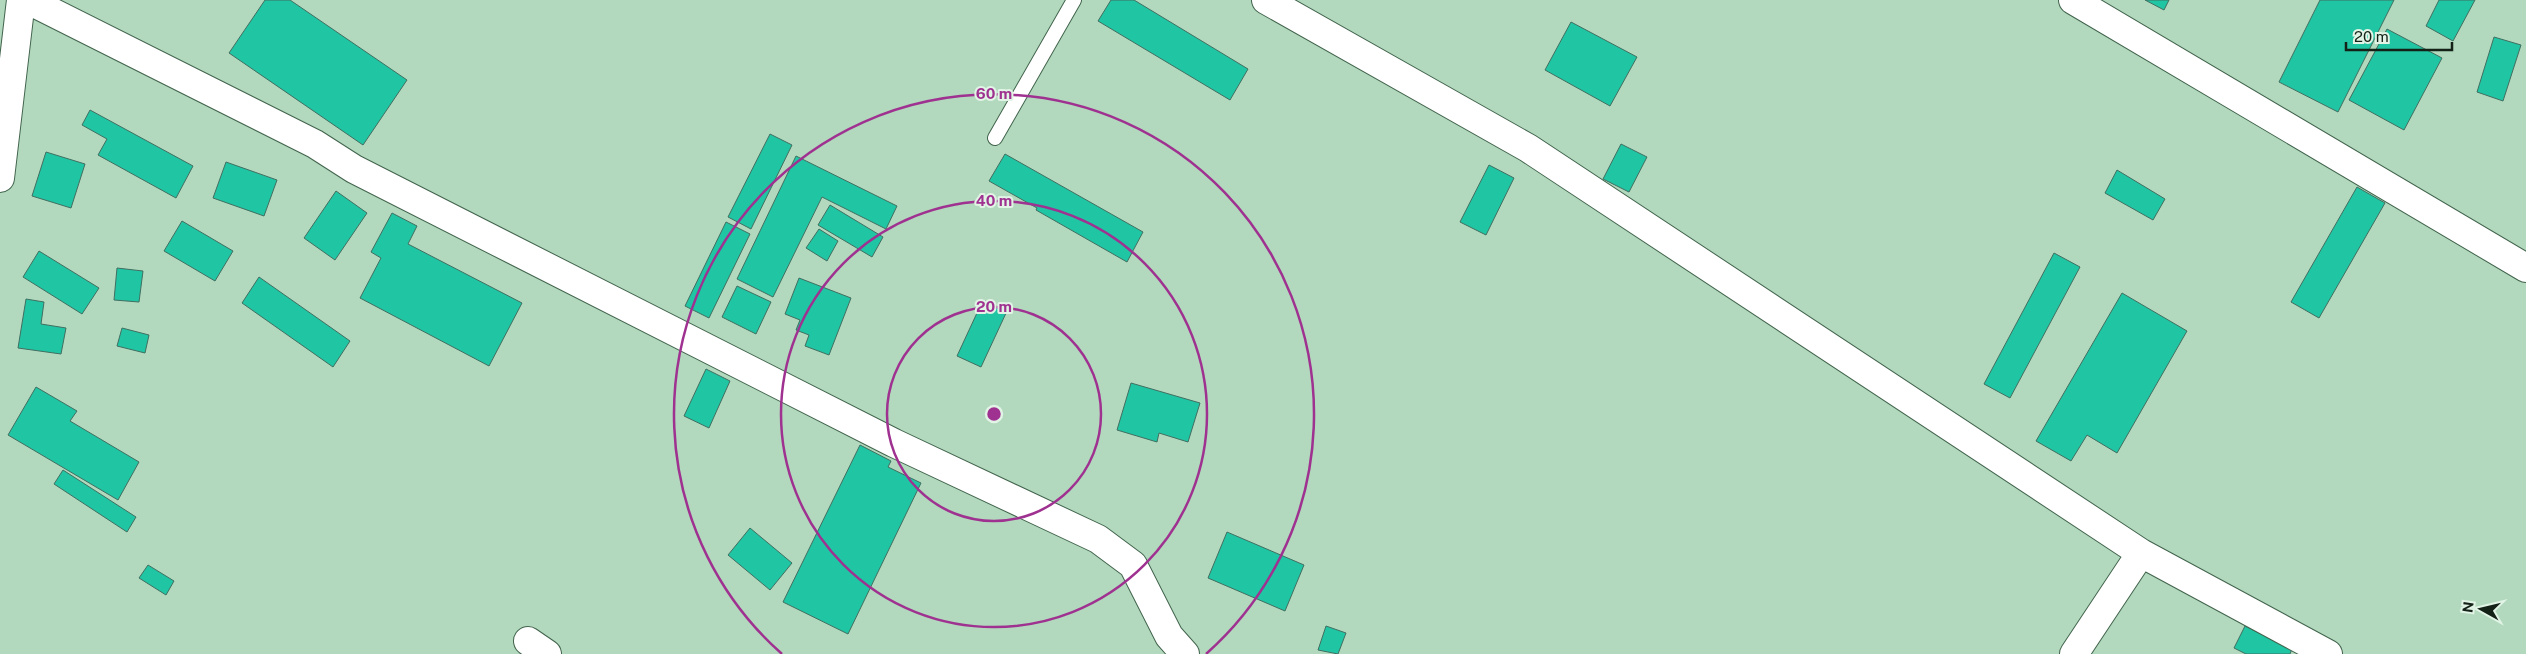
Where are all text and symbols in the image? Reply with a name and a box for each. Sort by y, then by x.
scale bar [2346,20,2452,52]
text: 20 m [2354,28,2389,45]
text: 60 m [976,85,1012,102]
text: 40 m [976,192,1012,209]
text: 20 m [976,298,1012,315]
centre of rings [985,405,1003,423]
north arrow [2456,584,2506,634]
text: N [2459,601,2477,614]

